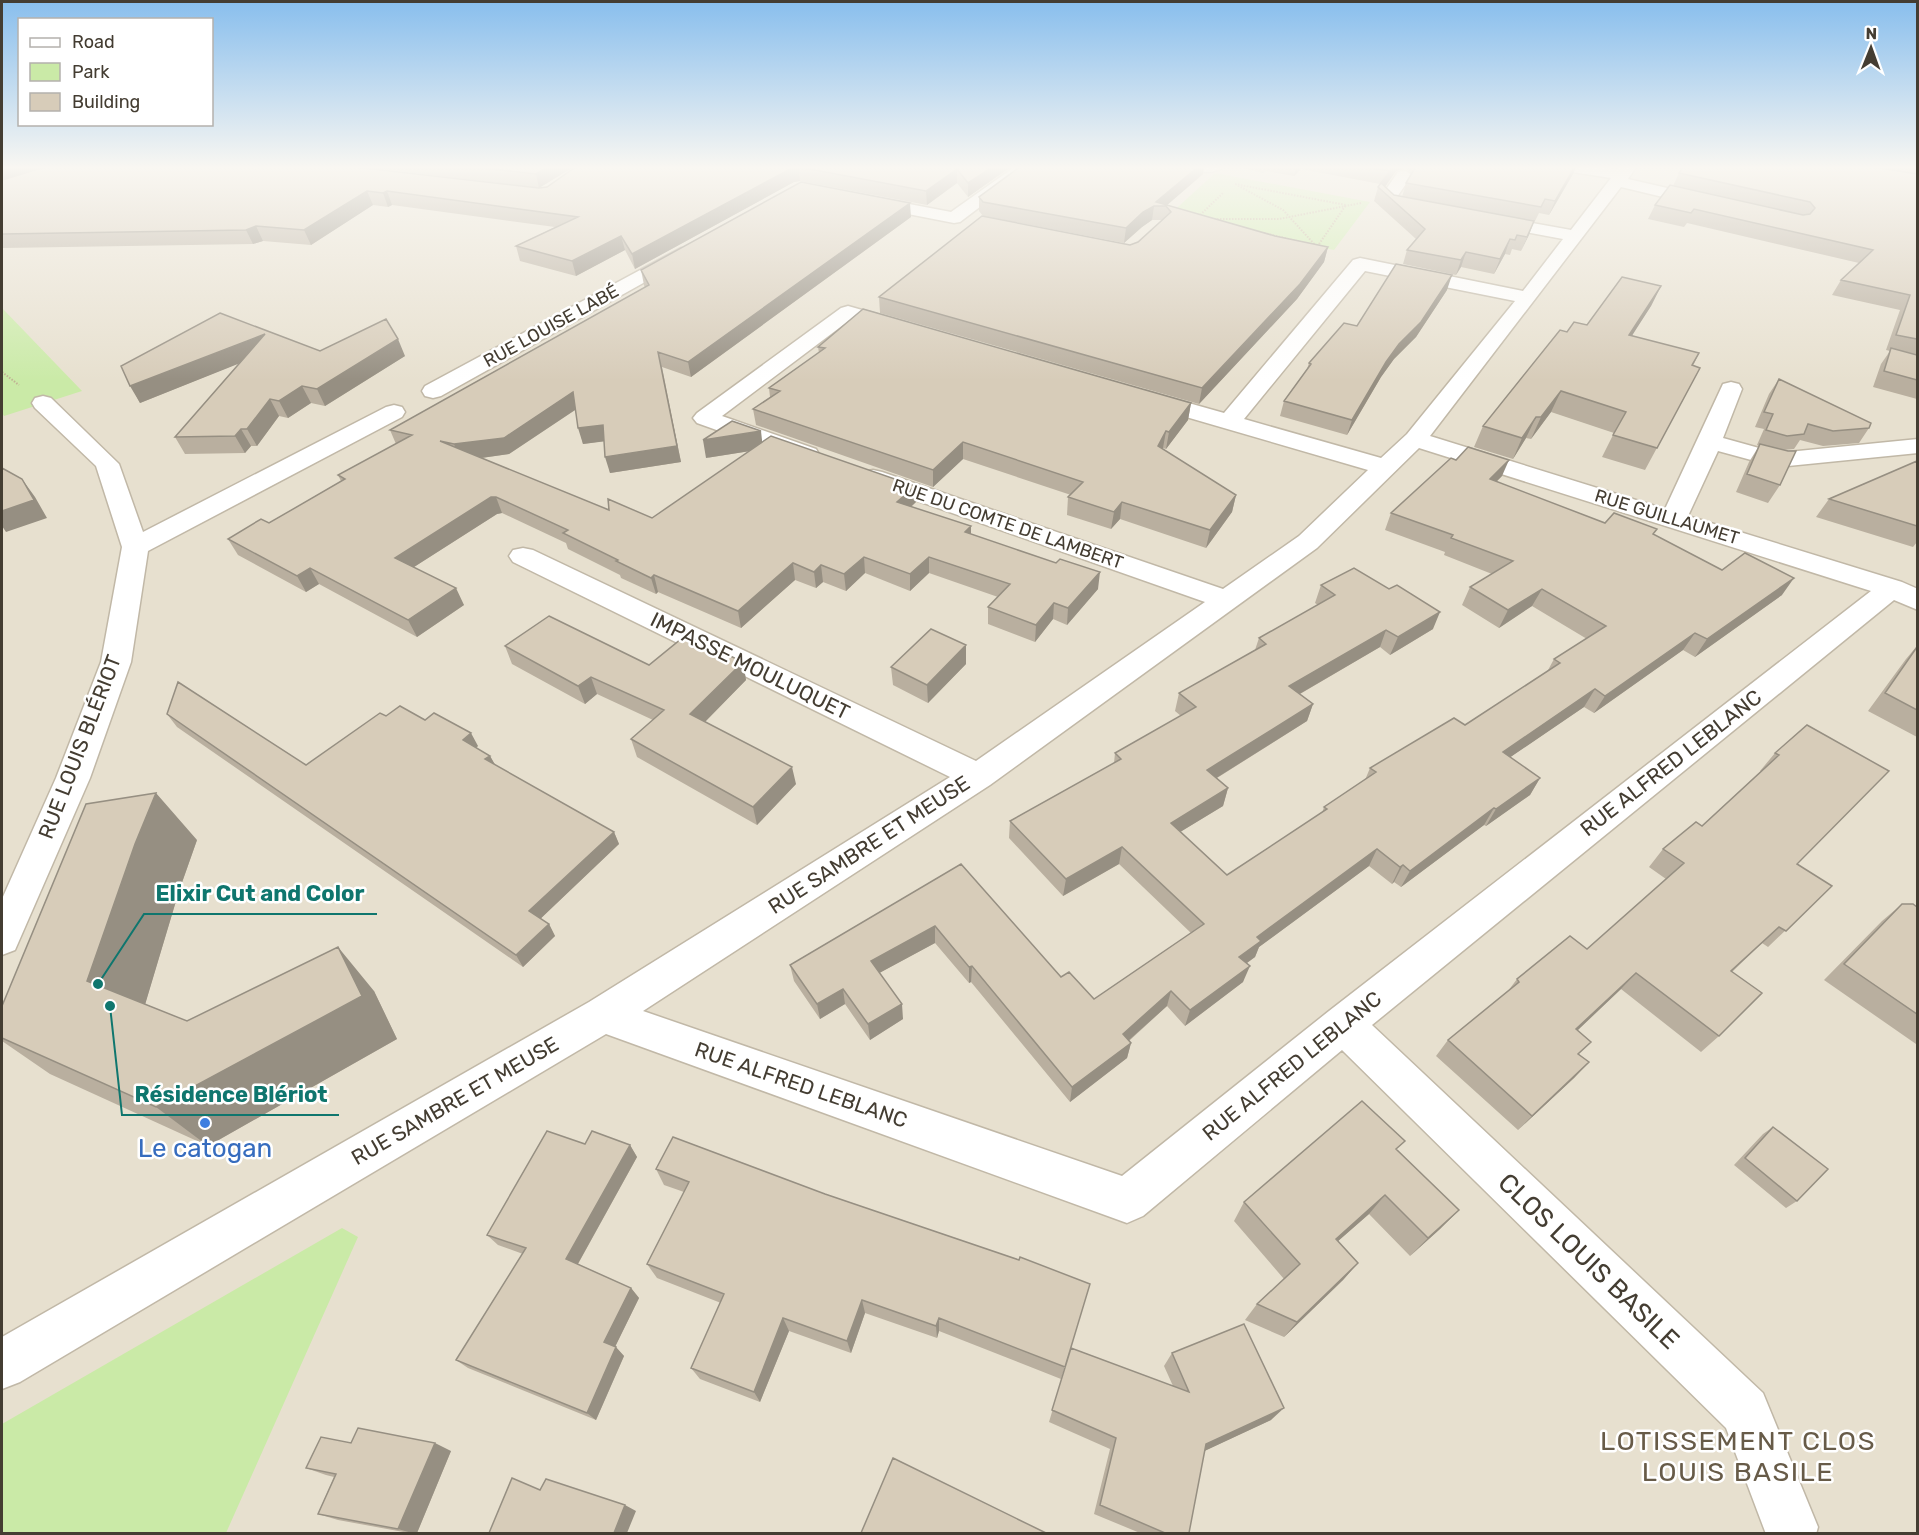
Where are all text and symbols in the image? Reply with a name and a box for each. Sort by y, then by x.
legend [18,18,213,126]
north arrow [1841,18,1901,78]
text: N [1865,24,1877,43]
text: Road [72,31,115,53]
text: Park [72,61,110,83]
text: Building [72,91,140,113]
street label: RUE LOUISE LABÉ [480,280,622,372]
street label: RUE DU COMTE DE LAMBERT [890,474,1126,574]
street label: RUE GUILLAUMET [1592,485,1742,549]
street label: IMPASSE MOULUQUET [647,606,854,725]
street label: RUE LOUIS BLÉRIOT [33,651,126,842]
street label: RUE ALFRED LEBLANC [1575,684,1766,841]
street label: RUE SAMBRE ET MEUSE [763,770,974,919]
callout: Elixir Cut and Color [144,874,377,914]
text: Elixir Cut and Color [156,880,364,907]
street label: RUE ALFRED LEBLANC [1197,986,1386,1146]
street label: RUE SAMBRE ET MEUSE [347,1031,563,1170]
street label: RUE ALFRED LEBLANC [692,1036,911,1133]
callout: Résidence Blériot [122,1075,339,1115]
text: Résidence Blériot [134,1081,328,1108]
marker: Le catogan [198,1116,212,1130]
place label: Le catogan [138,1133,272,1164]
street label: CLOS LOUIS BASILE [1492,1167,1686,1356]
district label: LOTISSEMENT CLOS LOUIS BASILE [1600,1425,1876,1488]

